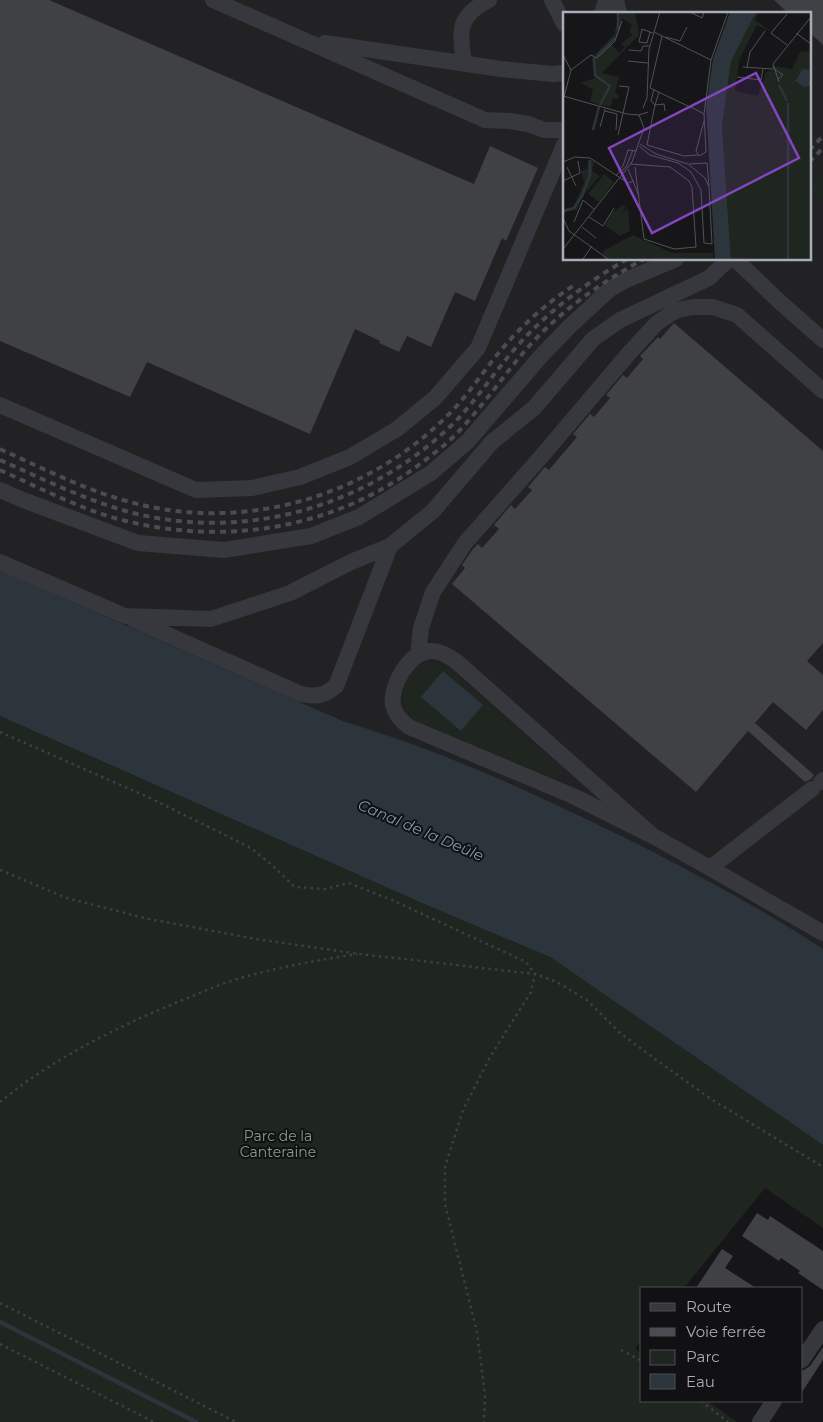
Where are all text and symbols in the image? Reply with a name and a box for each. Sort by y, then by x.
inset map [563,12,810,260]
water label: Canal de la Deûle [355,795,487,865]
park label: Parc de la Canteraine [240,1127,316,1161]
legend [640,1287,803,1402]
text: Route [686,1297,731,1316]
text: Voie ferrée [686,1322,766,1341]
text: Parc [686,1347,720,1366]
text: Eau [686,1372,715,1391]

